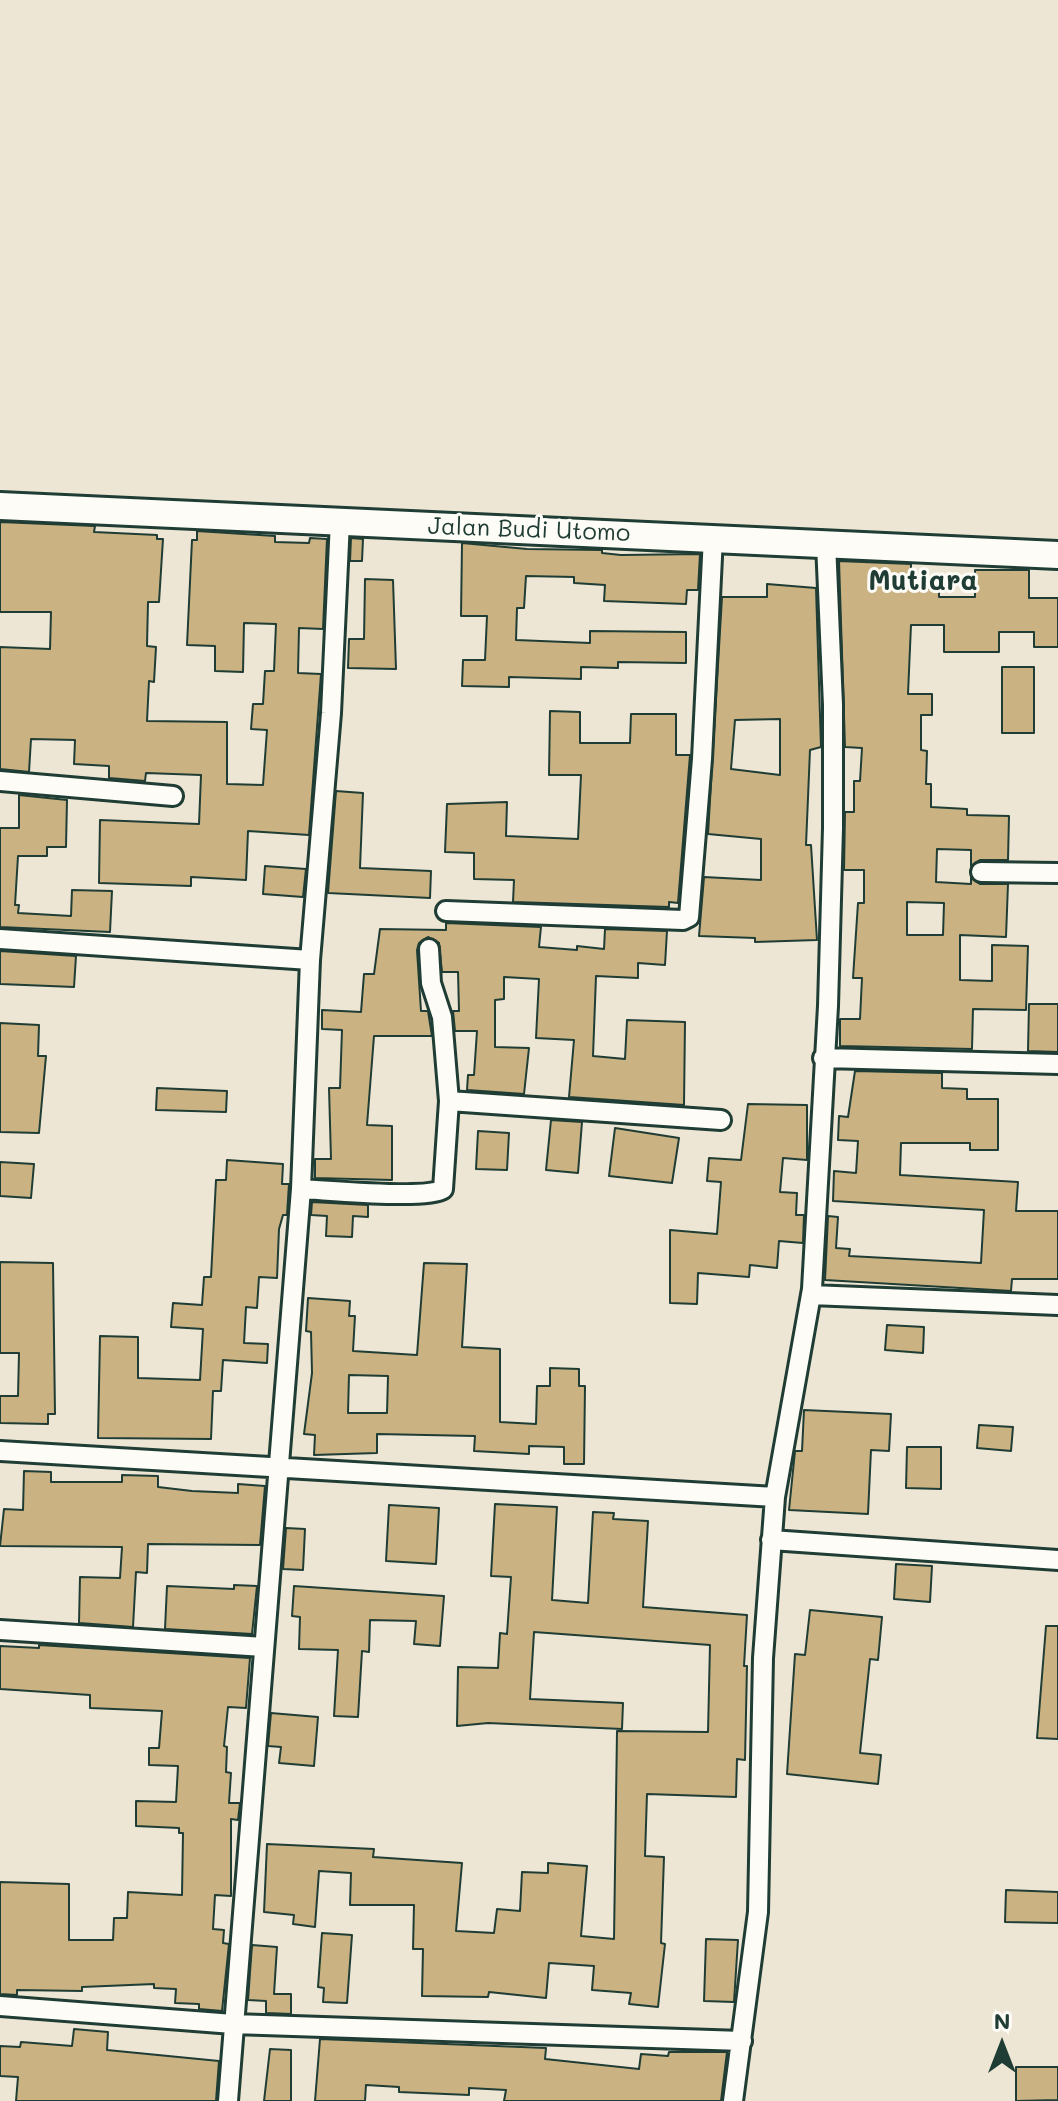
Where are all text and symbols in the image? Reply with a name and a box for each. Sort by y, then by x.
street label: Jalan Budi Utomo [427,512,631,548]
district label: Mutiara [868,564,978,598]
north arrow [962,2005,1042,2085]
text: N [994,2006,1010,2035]

